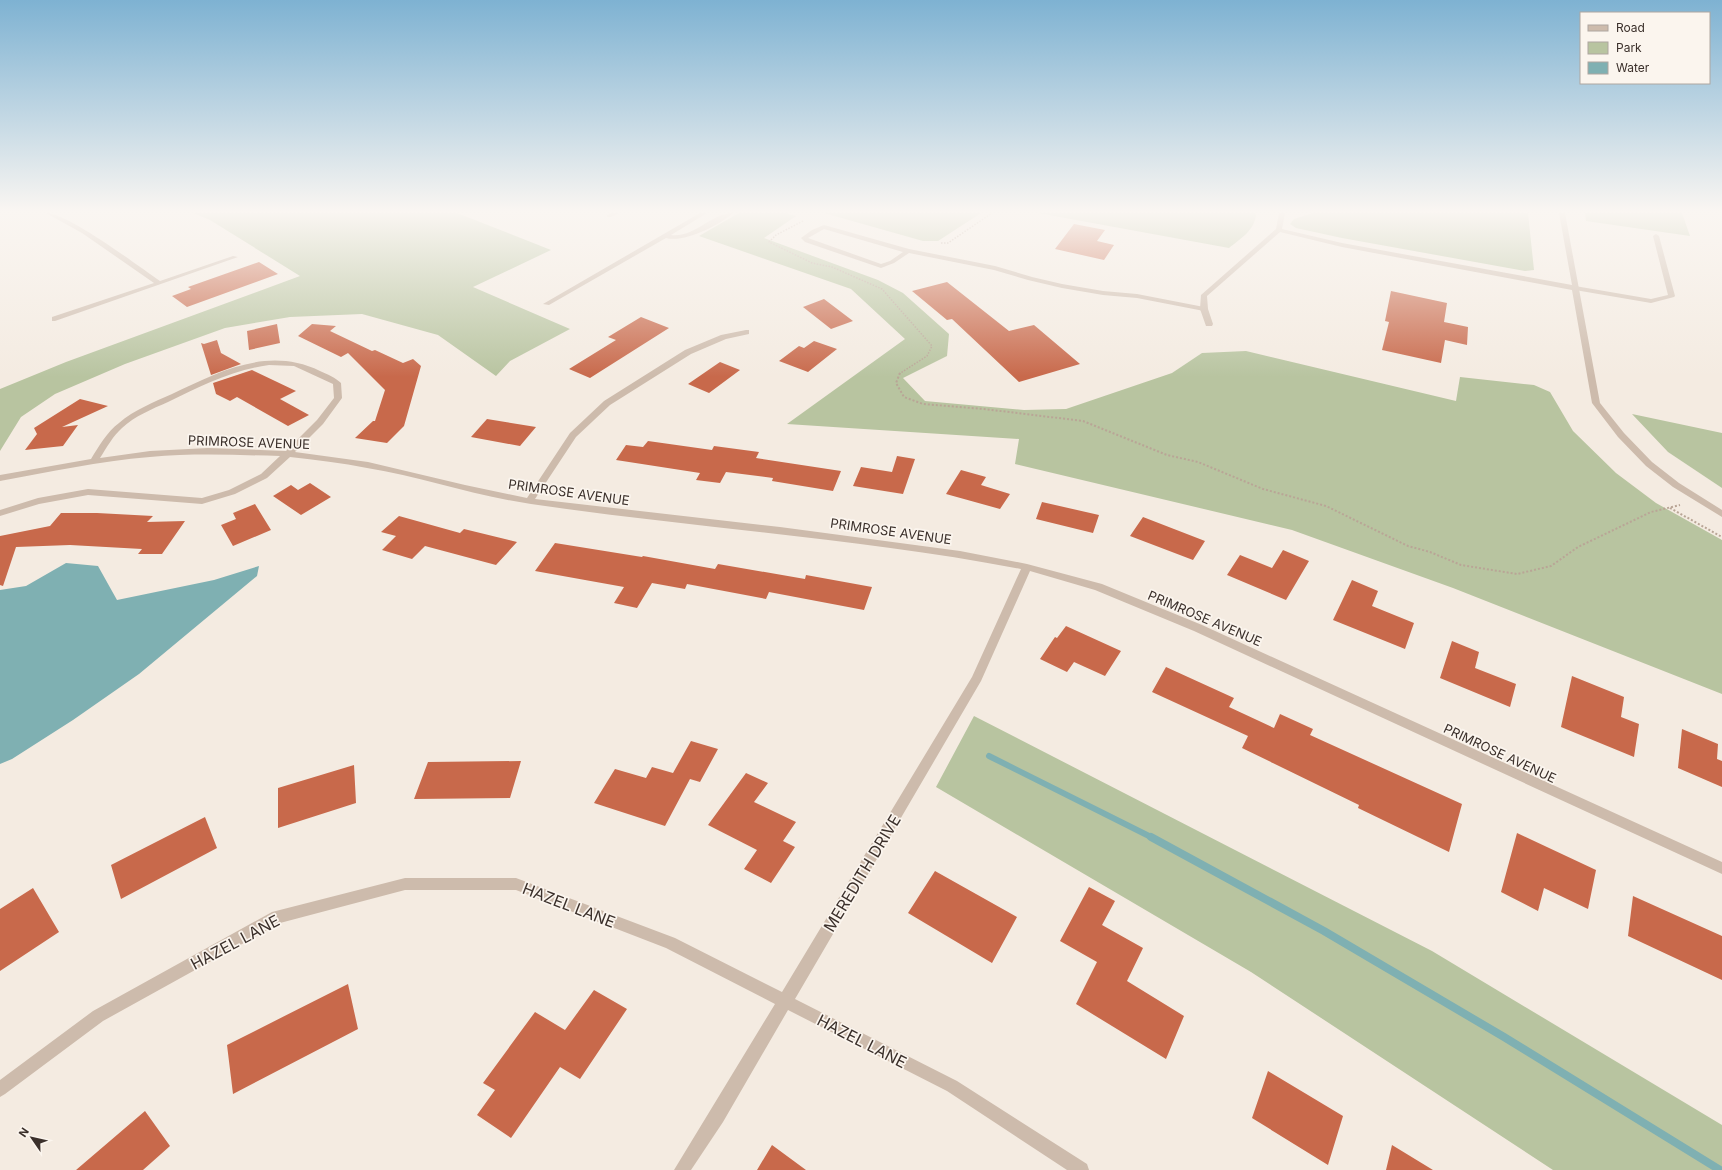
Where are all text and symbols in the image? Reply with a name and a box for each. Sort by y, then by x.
legend [1580,12,1710,84]
text: Road [1616,20,1645,35]
text: Park [1616,40,1642,55]
text: Water [1616,60,1650,75]
street label: PRIMROSE AVENUE [188,432,310,452]
street label: PRIMROSE AVENUE [507,476,631,508]
street label: PRIMROSE AVENUE [829,515,953,547]
street label: PRIMROSE AVENUE [1146,587,1264,649]
street label: PRIMROSE AVENUE [1441,720,1559,786]
street label: MEREDITH DRIVE [819,811,905,935]
street label: HAZEL LANE [520,878,618,932]
street label: HAZEL LANE [187,910,283,974]
street label: HAZEL LANE [814,1010,910,1072]
north arrow [12,1118,52,1158]
text: N [16,1125,32,1140]

